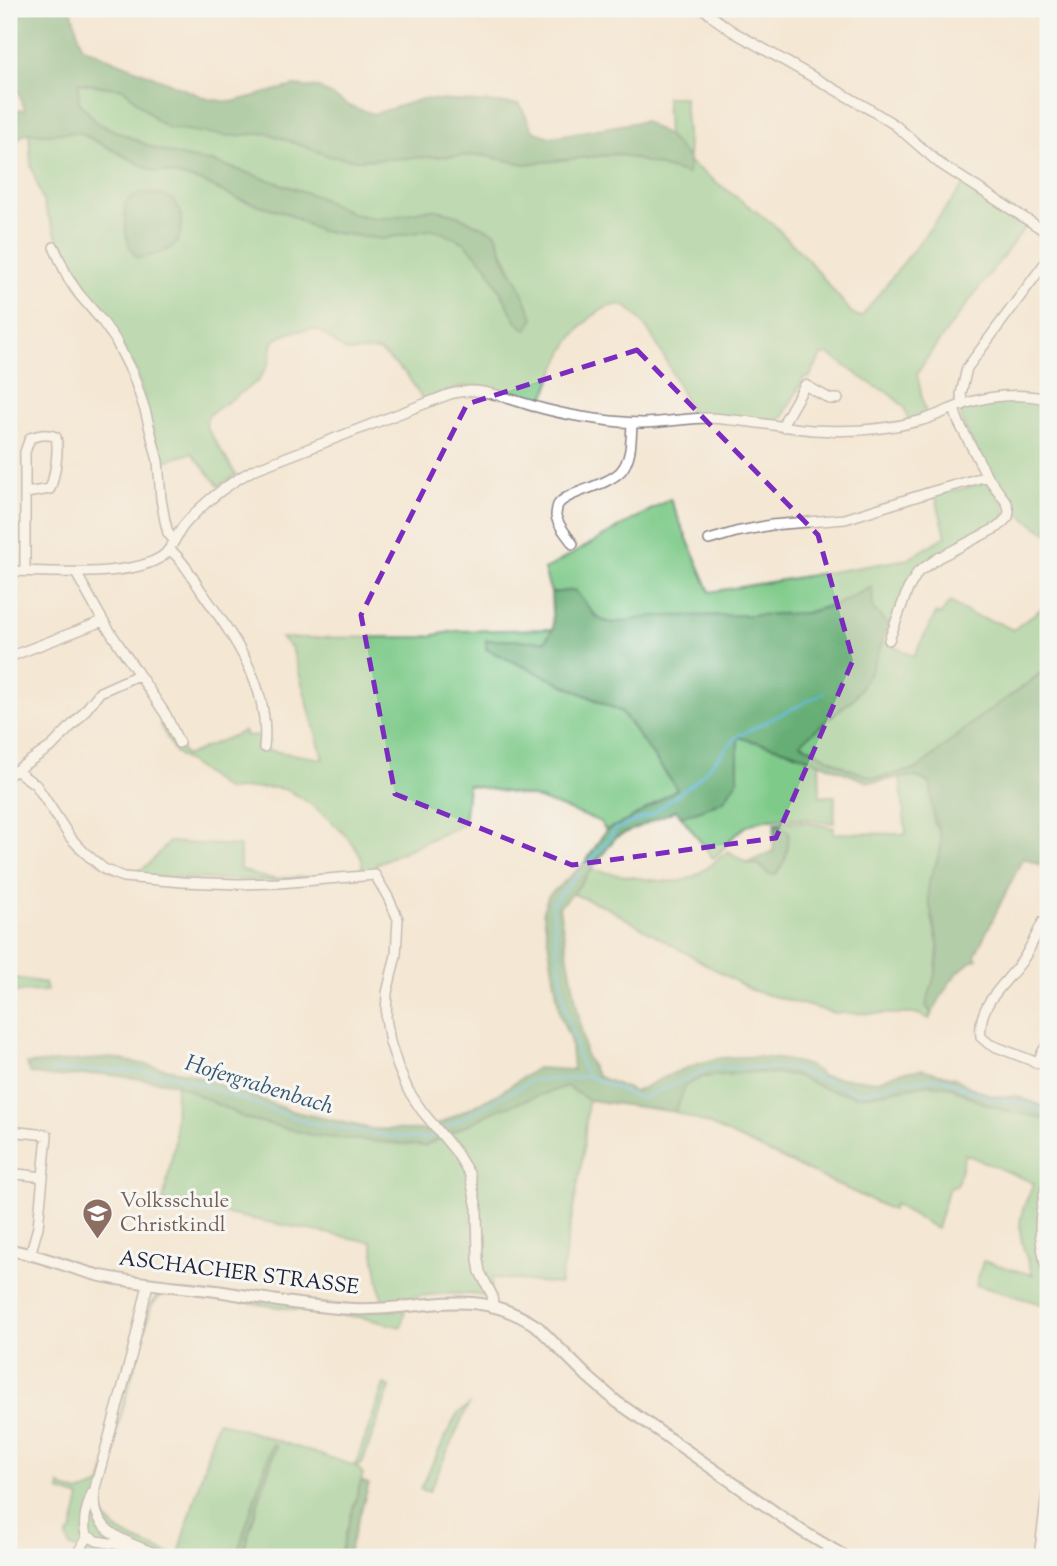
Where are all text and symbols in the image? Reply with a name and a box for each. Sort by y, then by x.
water label: Hofergrabenbach [181,1048,337,1124]
place label: Volksschule Christkindl [120,1187,229,1241]
school or university icon: Volksschule Christkindl [80,1197,114,1241]
street label: ASCHACHER STRASSE [117,1244,361,1304]

